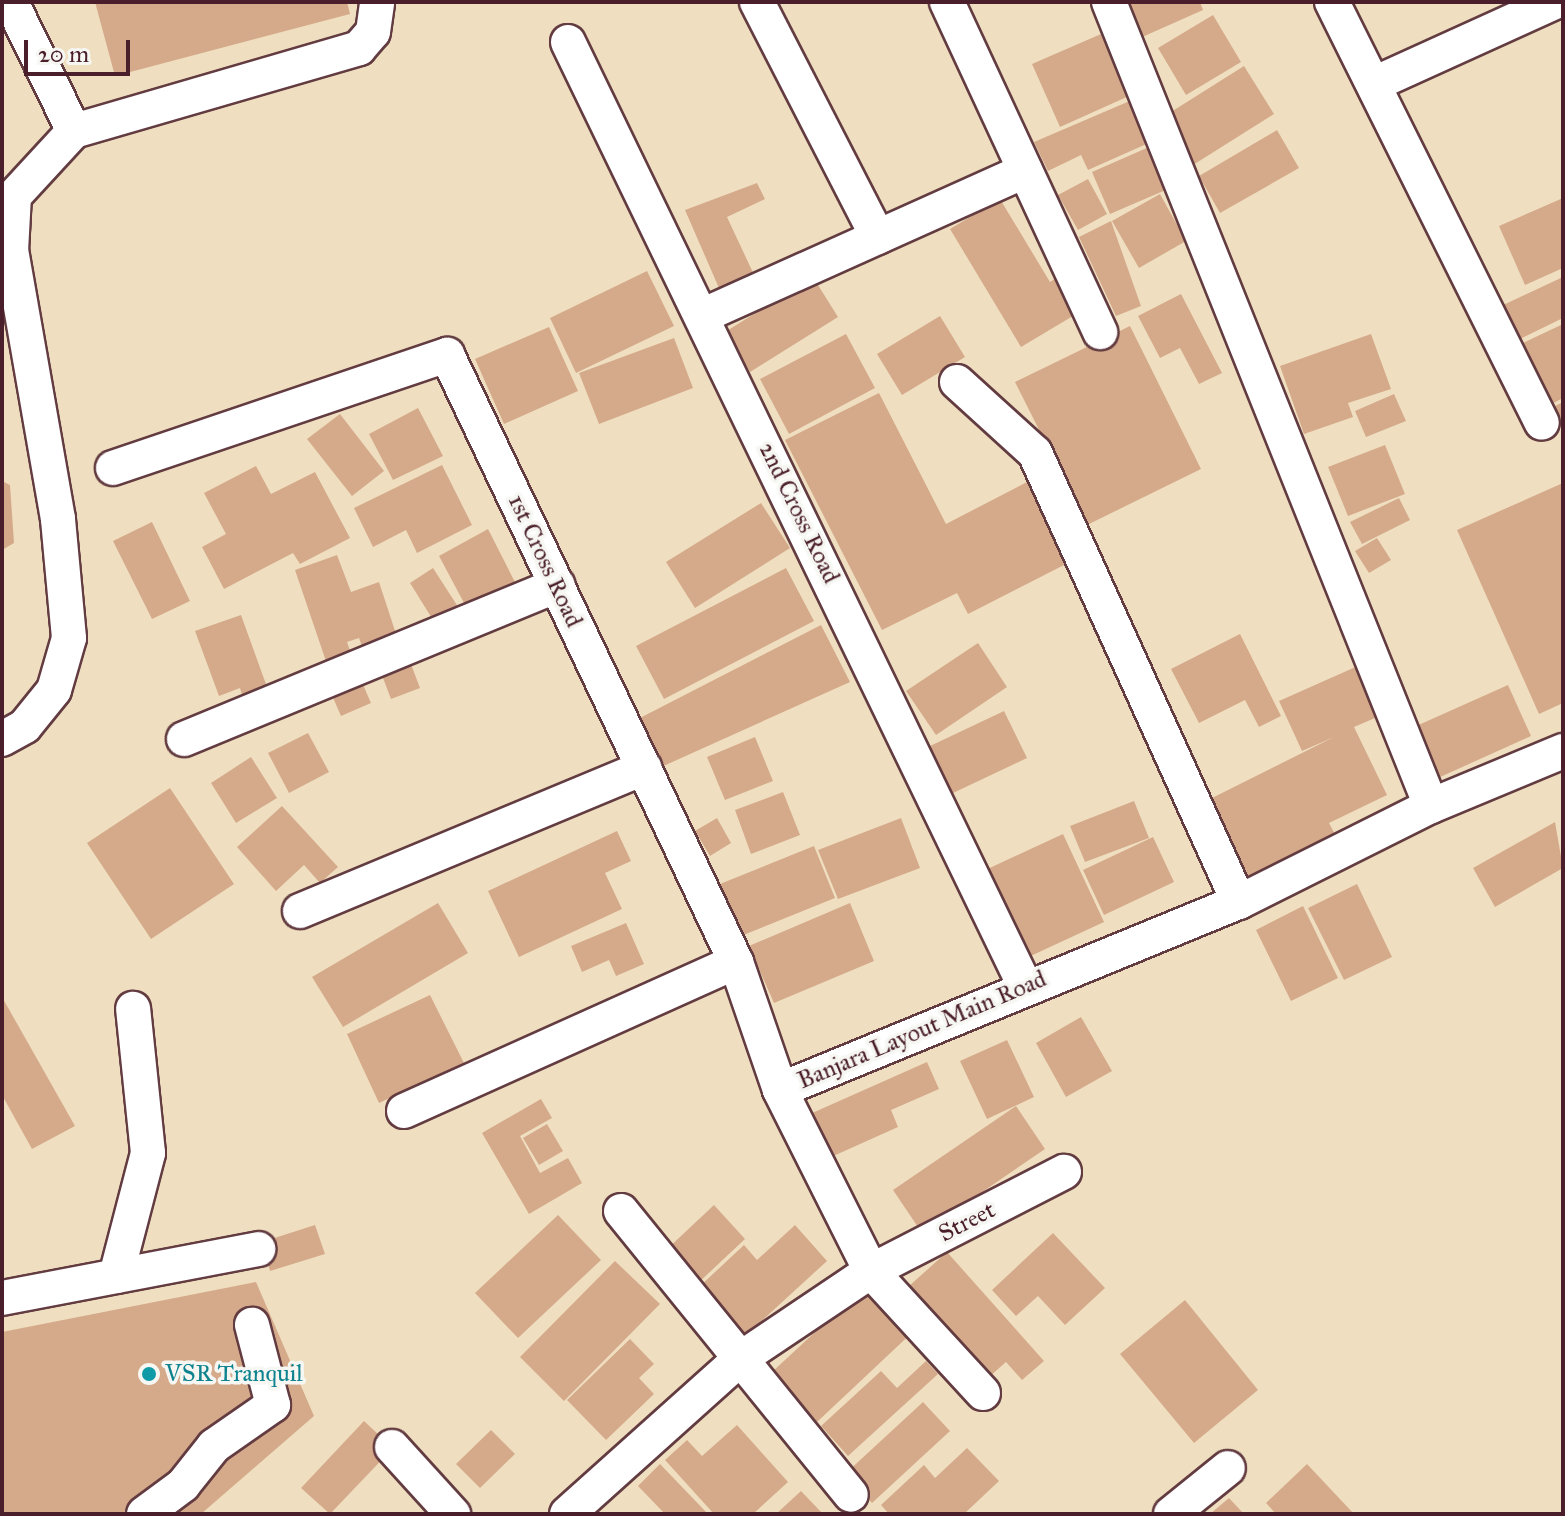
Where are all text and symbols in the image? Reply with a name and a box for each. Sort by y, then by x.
scale bar [28,24,134,74]
text: 20 m [38,39,89,69]
street label: 2nd Cross Road [752,438,846,588]
street label: 1st Cross Road [502,490,588,632]
street label: Banjara Layout Main Road [793,965,1051,1095]
street label: Street [934,1196,1000,1248]
place label: VSR Tranquil [165,1360,303,1388]
marker: VSR Tranquil [140,1365,158,1383]

